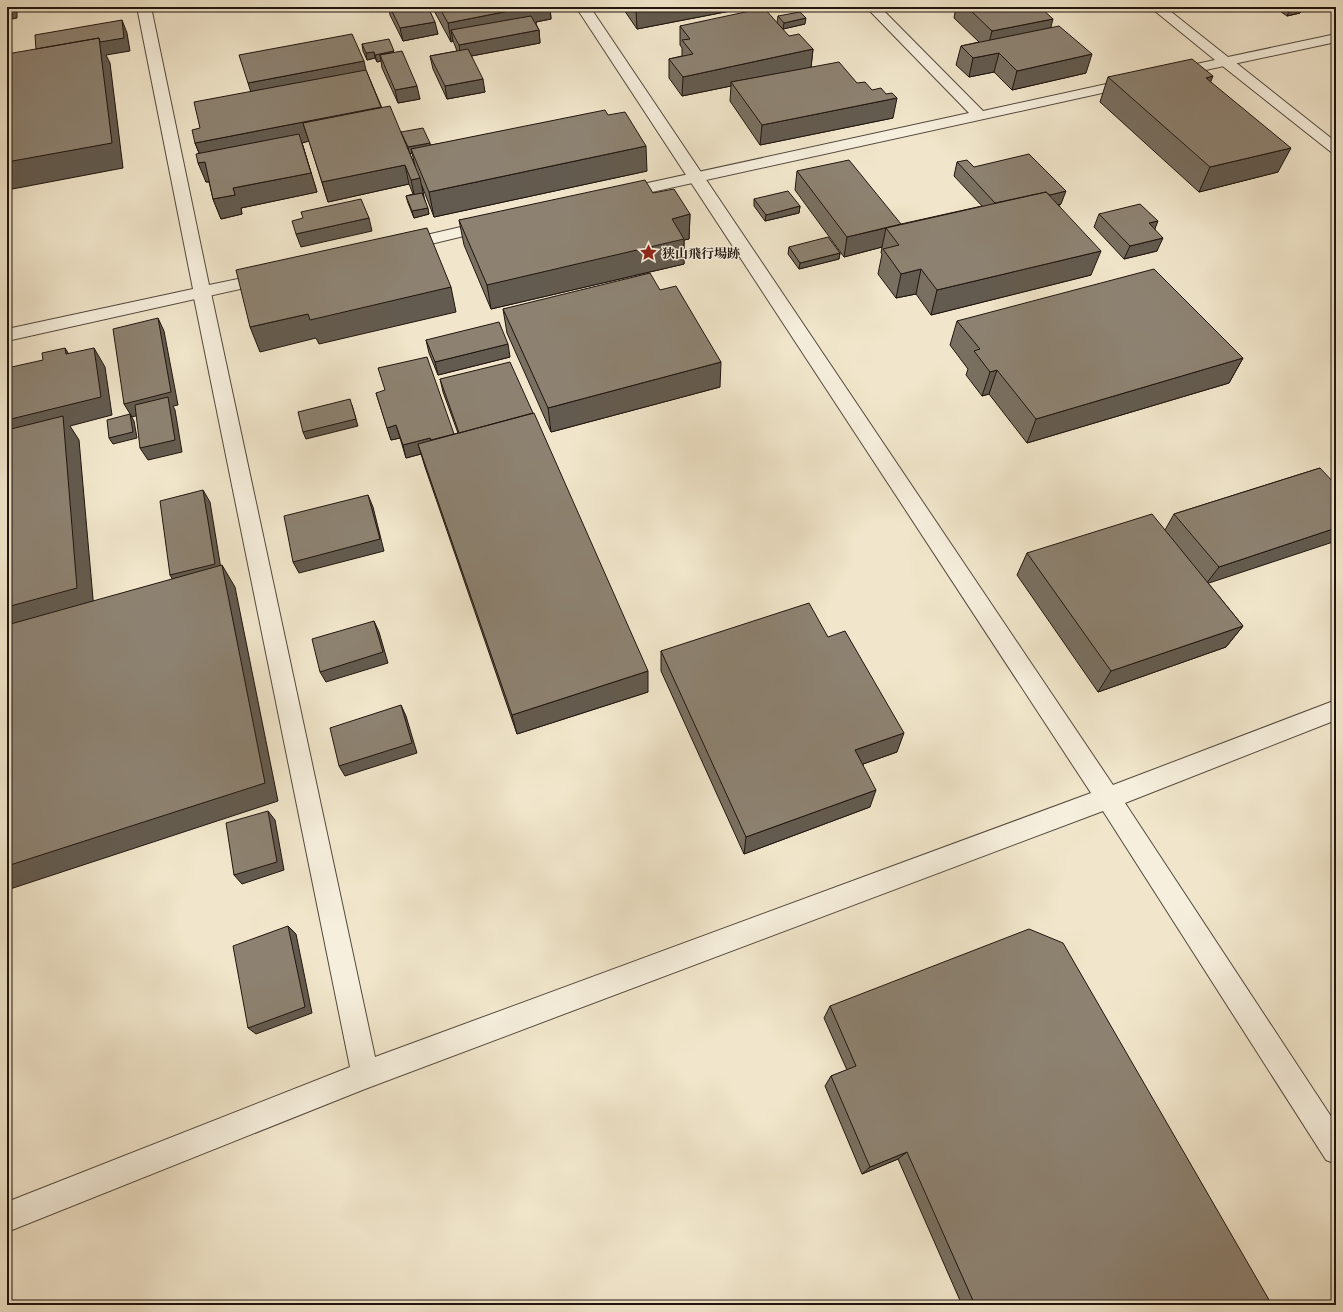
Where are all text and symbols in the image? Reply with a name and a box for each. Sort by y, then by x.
place icon: 狭山飛行場跡 [639,243,659,263]
place label: 狭山飛行場跡 [662,244,740,263]

